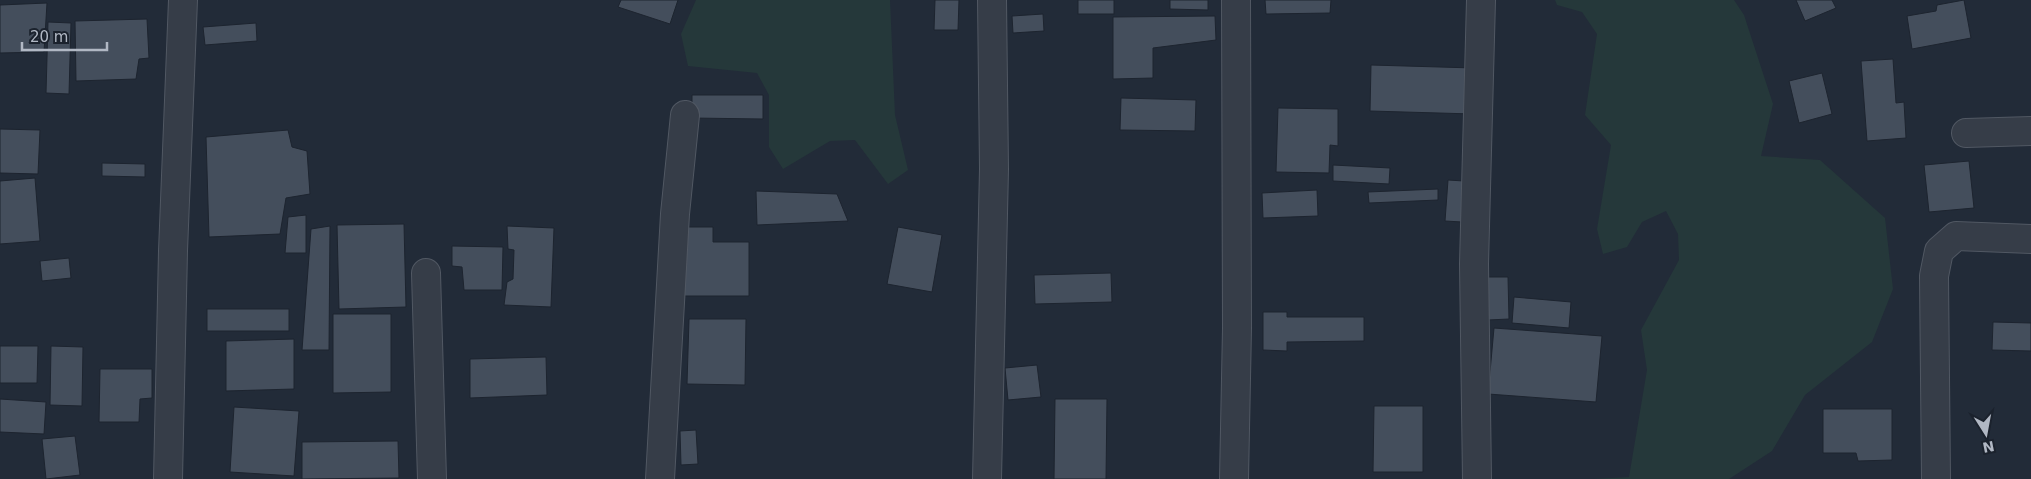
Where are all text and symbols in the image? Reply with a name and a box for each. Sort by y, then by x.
scale bar [22,20,108,52]
text: 20 m [30,28,68,46]
north arrow [1961,409,2011,459]
text: N [1981,438,1996,456]

